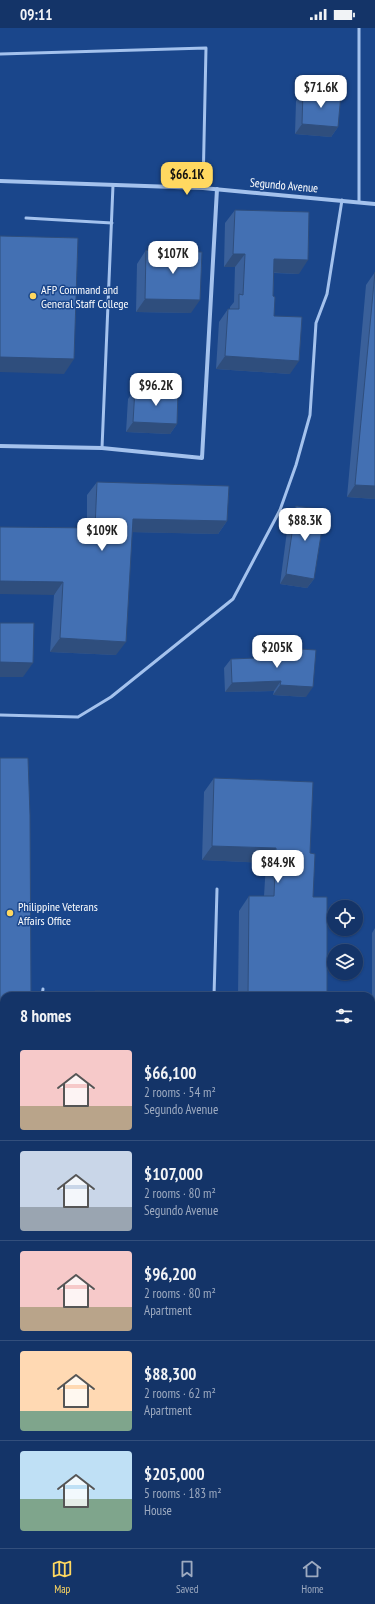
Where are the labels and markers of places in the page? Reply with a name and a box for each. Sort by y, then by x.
pin: $71.6K [288,75,354,109]
pin: $66.1K [154,162,220,196]
pin: $107K [145,241,201,275]
place label: AFP Command and General Staff College [41,282,128,311]
marker: AFP Command and General Staff College [28,291,38,301]
pin: $96.2K [123,373,189,407]
pin: $88.3K [272,508,338,542]
pin: $109K [74,518,130,552]
pin: $205K [249,635,305,669]
pin: $84.9K [245,850,311,884]
place label: Philippine Veterans Affairs Office [18,899,98,928]
marker: Philippine Veterans Affairs Office [5,908,15,918]

